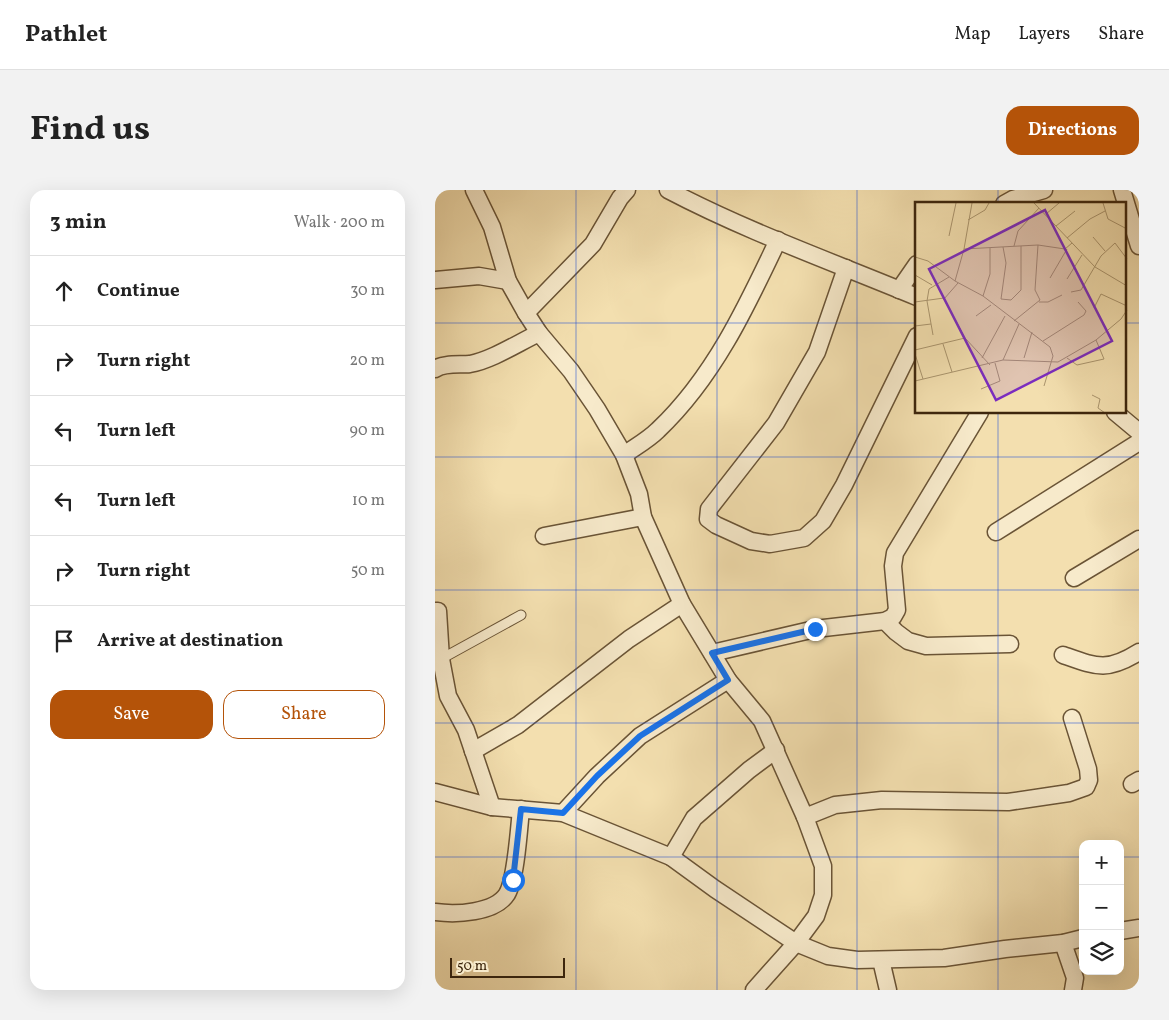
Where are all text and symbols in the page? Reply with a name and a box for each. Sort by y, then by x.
text: Pathlet [25,18,107,52]
text: Map [954,22,990,47]
text: Layers [1018,22,1070,47]
text: Share [1098,22,1144,47]
text: Find us [30,106,150,154]
button: Directions [1006,106,1139,155]
inset map [915,202,1127,414]
text: 3 min [50,208,106,237]
text: Walk · 200 m [294,212,385,234]
icon: ahead [50,277,78,305]
text: Continue [97,278,180,304]
text: 30 m [350,280,385,302]
icon: right [50,347,78,375]
text: Turn right [97,348,190,374]
text: 20 m [350,350,385,372]
icon: left [50,417,78,445]
text: Turn left [97,418,176,444]
text: 90 m [349,420,385,442]
icon: left [50,487,78,515]
text: Turn left [97,488,176,514]
text: 10 m [352,490,385,512]
icon: right [50,557,78,585]
text: Turn right [97,558,190,584]
text: 50 m [351,560,385,582]
route end [804,618,827,641]
icon: arrive [50,627,78,655]
text: Arrive at destination [97,628,283,654]
button: Save [50,690,213,739]
button: Share [223,690,385,739]
map controls [1079,840,1124,975]
button: + [1079,840,1124,885]
route start [502,869,525,892]
button: − [1079,885,1124,930]
button: layers [1079,930,1124,975]
scale bar [450,955,565,978]
text: 50 m [457,957,487,976]

